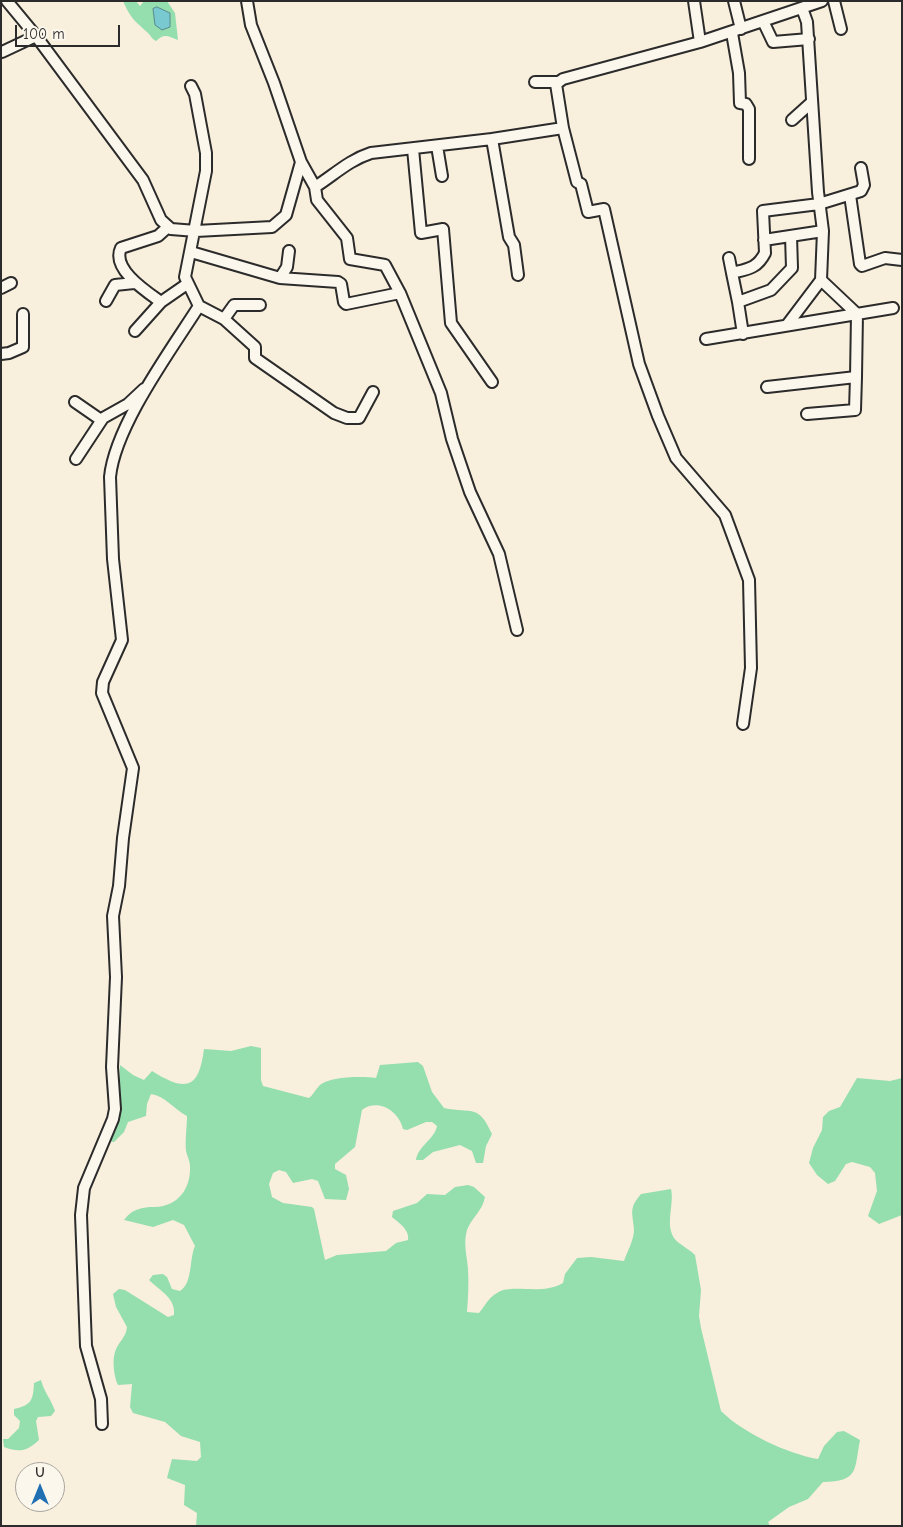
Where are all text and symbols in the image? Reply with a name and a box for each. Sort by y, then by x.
scale bar [18,15,122,47]
text: 100 m [23,25,65,43]
north arrow [15,1462,65,1512]
text: U [35,1464,45,1481]

